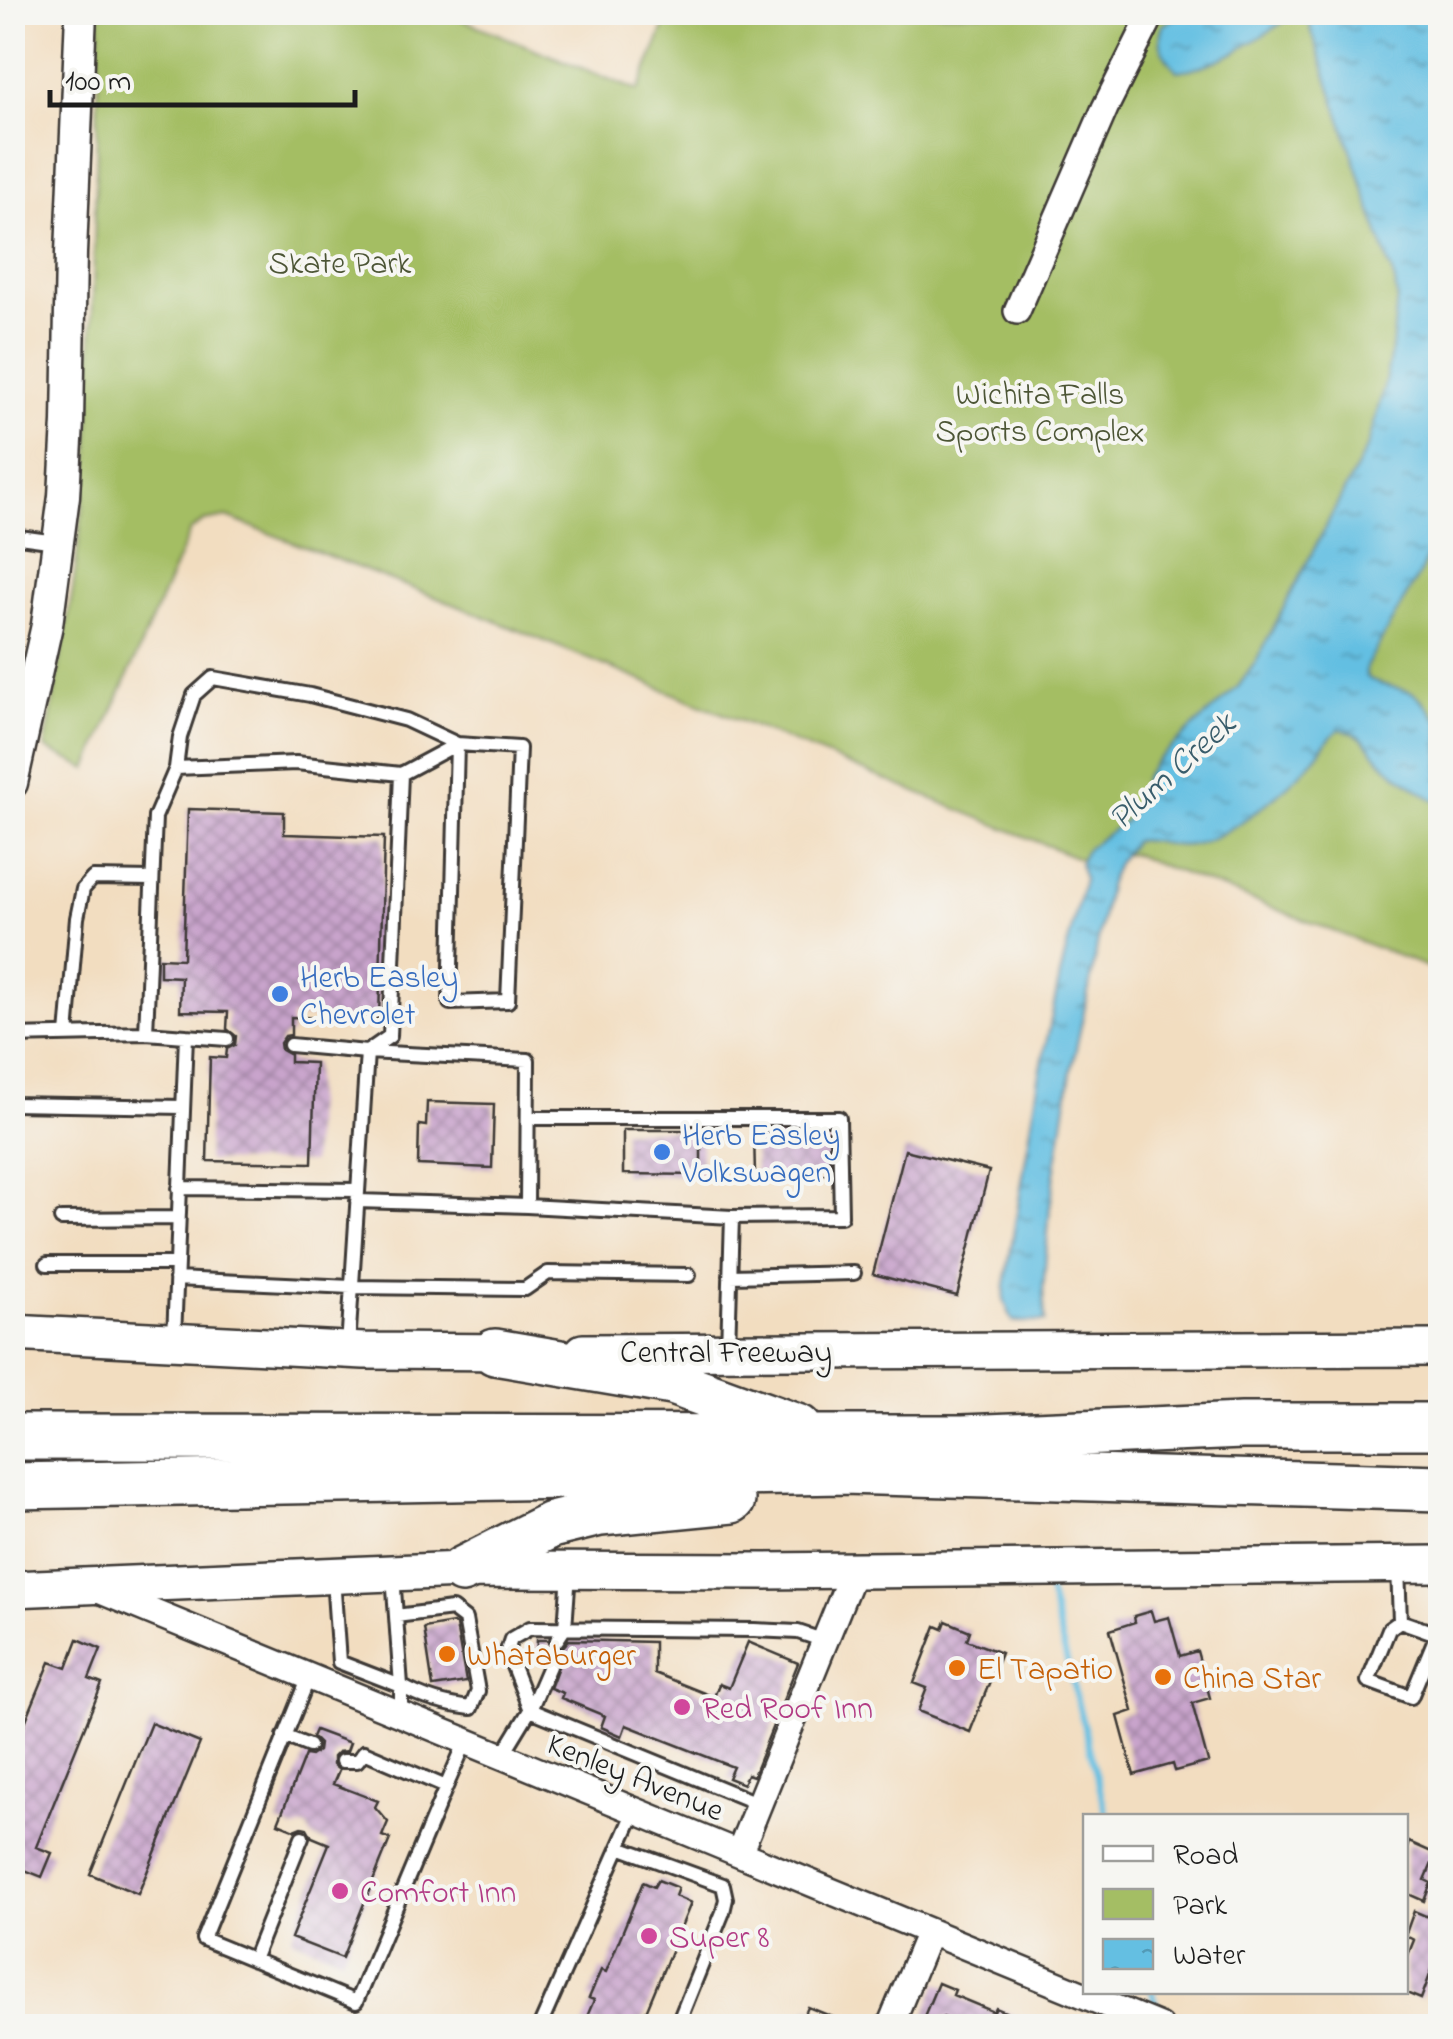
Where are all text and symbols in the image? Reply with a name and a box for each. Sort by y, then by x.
scale bar [50,45,355,107]
text: 100 m [65,61,131,105]
park label: Skate Park [269,242,412,289]
park label: Wichita Falls Sports Complex [935,373,1145,457]
water label: Plum Creek [1098,700,1250,844]
place label: Herb Easley Chevrolet [300,956,458,1040]
marker: Herb Easley Chevrolet [269,983,291,1005]
place label: Herb Easley Volkswagen [681,1114,840,1198]
marker: Herb Easley Volkswagen [651,1141,673,1163]
street label: Central Freeway [620,1331,832,1378]
place label: Whataburger [467,1634,636,1681]
marker: Whataburger [436,1643,458,1665]
place label: El Tapatio [977,1648,1113,1695]
marker: El Tapatio [946,1657,968,1679]
place label: China Star [1183,1657,1321,1704]
marker: China Star [1152,1666,1174,1688]
place label: Red Roof Inn [702,1687,873,1734]
marker: Red Roof Inn [671,1696,693,1718]
street label: Kenley Avenue [539,1722,731,1836]
legend [1083,1814,1408,1994]
text: Road [1173,1835,1238,1879]
place label: Comfort Inn [360,1871,516,1918]
marker: Comfort Inn [329,1880,351,1902]
text: Park [1173,1885,1228,1929]
place label: Super 8 [669,1916,769,1963]
marker: Super 8 [638,1925,660,1947]
text: Water [1173,1935,1246,1979]

